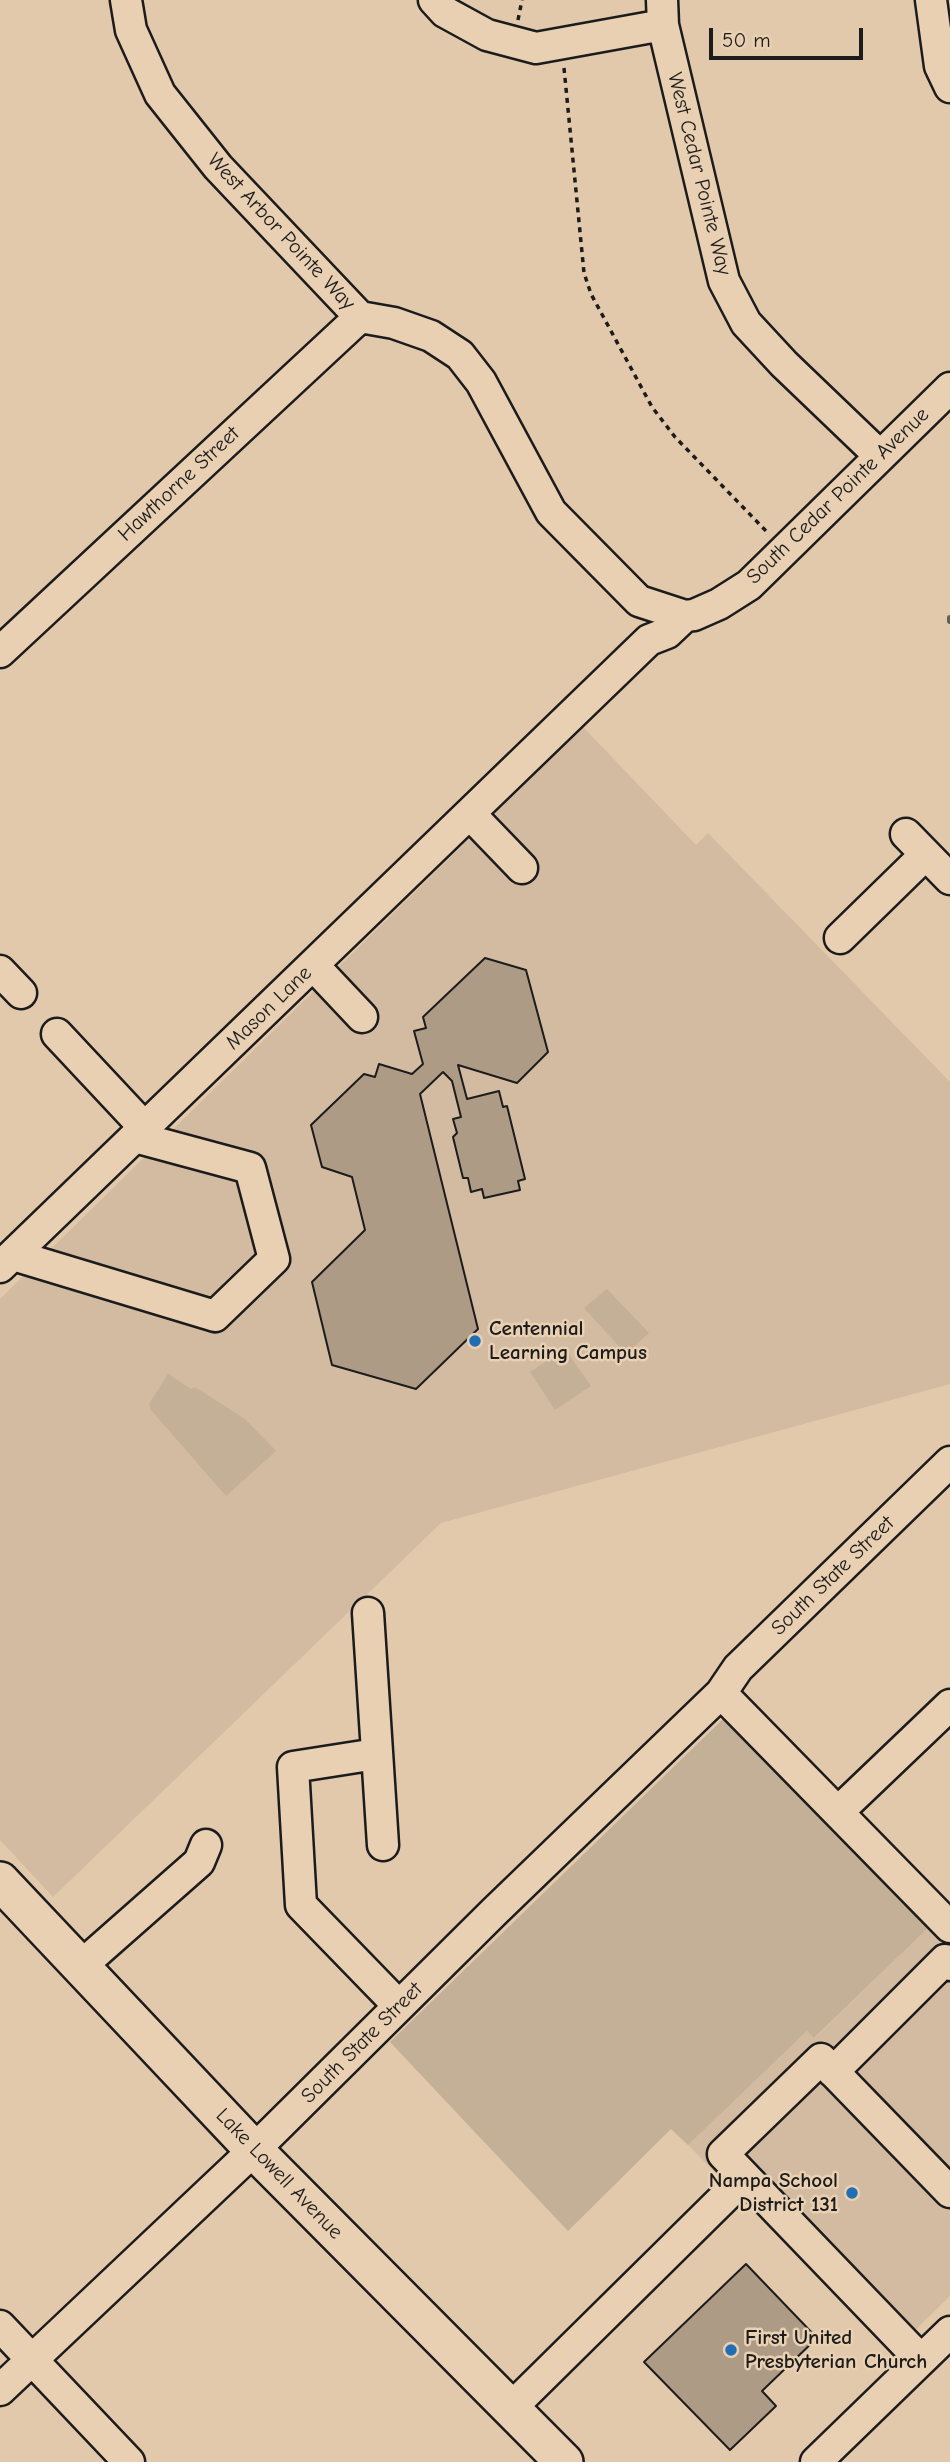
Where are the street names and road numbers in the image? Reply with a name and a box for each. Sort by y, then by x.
street label: West Cedar Pointe Way [662,70,736,278]
street label: West Arbor Pointe Way [202,148,360,316]
street label: South Cedar Pointe Avenue [742,402,934,590]
street label: Hawthorne Street [113,421,245,547]
street label: Mason Lane [221,961,317,1055]
street label: South State Street [766,1511,900,1641]
street label: South State Street [296,1977,428,2109]
street label: Lake Lowell Avenue [210,2103,348,2245]

